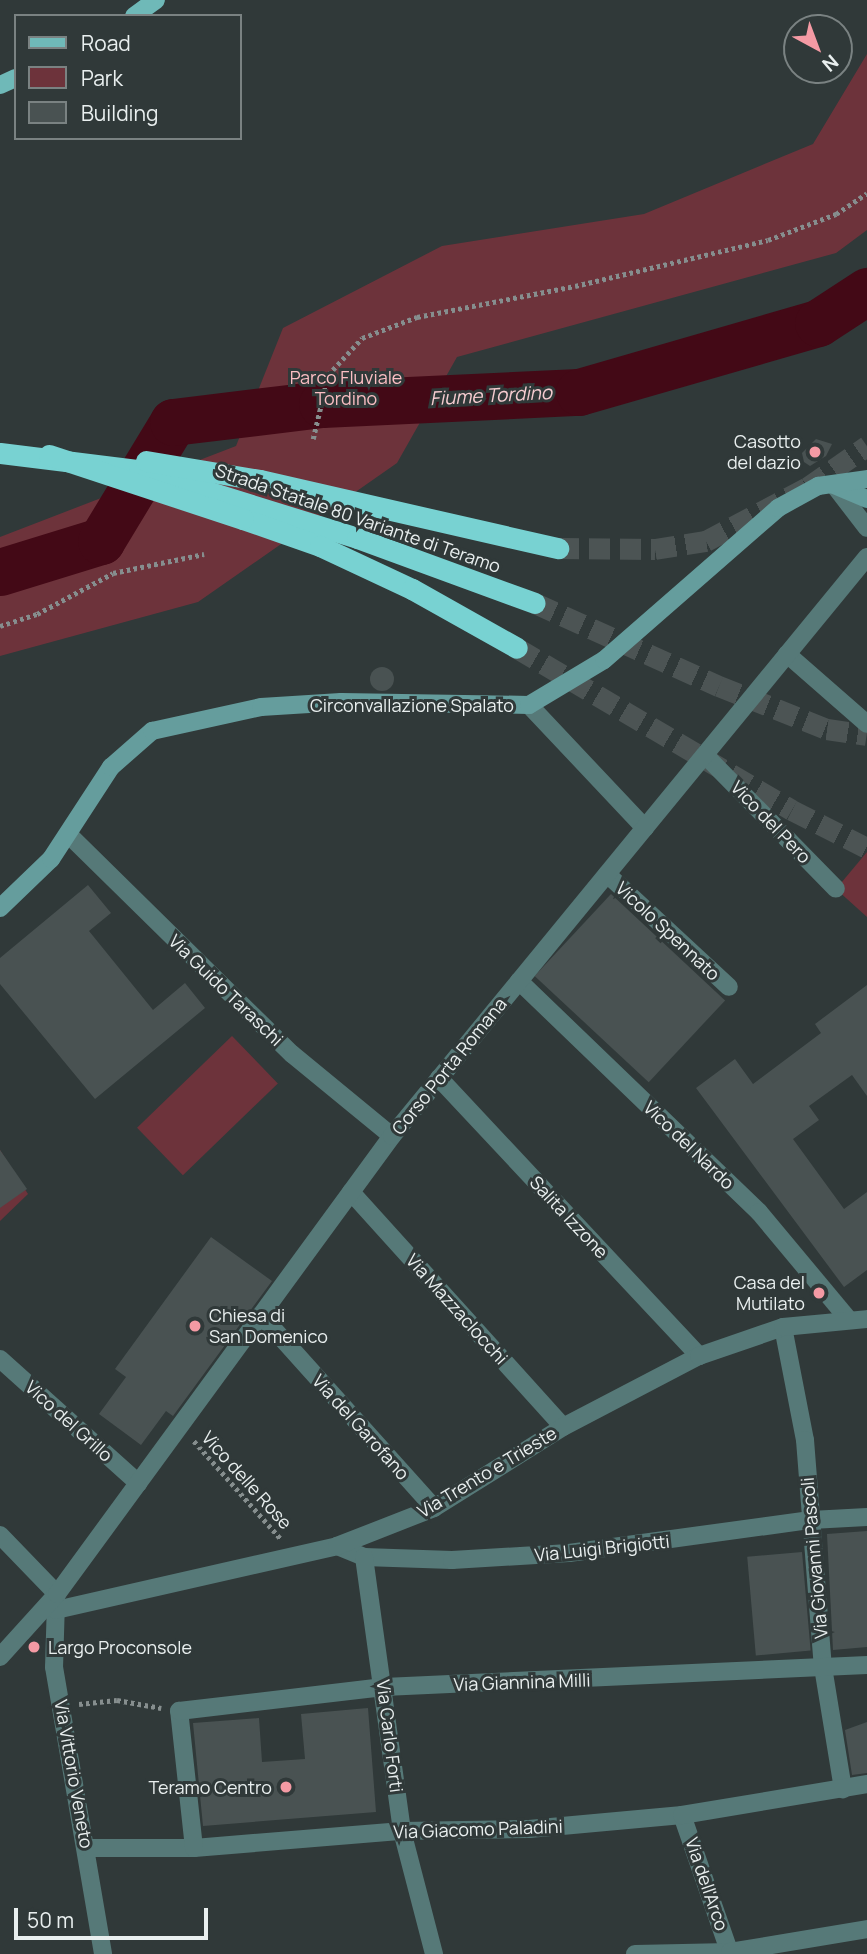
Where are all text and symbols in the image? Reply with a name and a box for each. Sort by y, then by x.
legend [14,14,242,140]
north arrow [783,14,853,84]
text: Road [81,29,131,57]
text: N [817,49,844,78]
text: Park [81,64,123,92]
text: Building [81,99,158,127]
park label: Parco Fluviale Tordino [290,367,402,410]
water label: Fiume Tordino [429,381,553,411]
place label: Casotto del dazio [727,431,801,474]
marker: Casotto del dazio [807,444,823,460]
street label: Strada Statale 80 Variante di Teramo [213,459,503,577]
street label: Circonvallazione Spalato [310,694,514,716]
street label: Vico del Pero [726,776,816,868]
street label: Vicolo Spennato [611,877,725,985]
street label: Via Guido Taraschi [164,930,288,1050]
street label: Corso Porta Romana [387,993,511,1139]
street label: Vico del Nardo [639,1096,739,1194]
street label: Salita Izzone [525,1171,613,1263]
street label: Via Mazzaclocchi [402,1249,512,1369]
place label: Casa del Mutilato [734,1272,805,1314]
marker: Casa del Mutilato [811,1285,827,1301]
place label: Chiesa di San Domenico [209,1305,328,1348]
marker: Chiesa di San Domenico [187,1318,203,1334]
street label: Via del Garofano [308,1370,414,1484]
street label: Vico del Grillo [21,1376,117,1466]
street label: Via Trento e Trieste [414,1422,560,1522]
street label: Vico delle Rose [197,1427,297,1533]
street label: Via Giovanni Pascoli [796,1476,832,1640]
street label: Via Luigi Brigiotti [533,1530,671,1566]
place label: Largo Proconsole [48,1636,192,1658]
marker: Largo Proconsole [26,1639,42,1655]
street label: Via Giannina Milli [453,1669,591,1695]
street label: Via Carlo Forti [372,1678,408,1794]
street label: Via Vittorio Veneto [50,1698,98,1850]
place label: Teramo Centro [149,1776,272,1798]
marker: Teramo Centro [278,1779,294,1795]
street label: Via Giacomo Paladini [393,1815,563,1843]
street label: Via dell'Arco [681,1835,733,1933]
scale bar [18,1895,212,1939]
text: 50 m [27,1906,74,1934]

